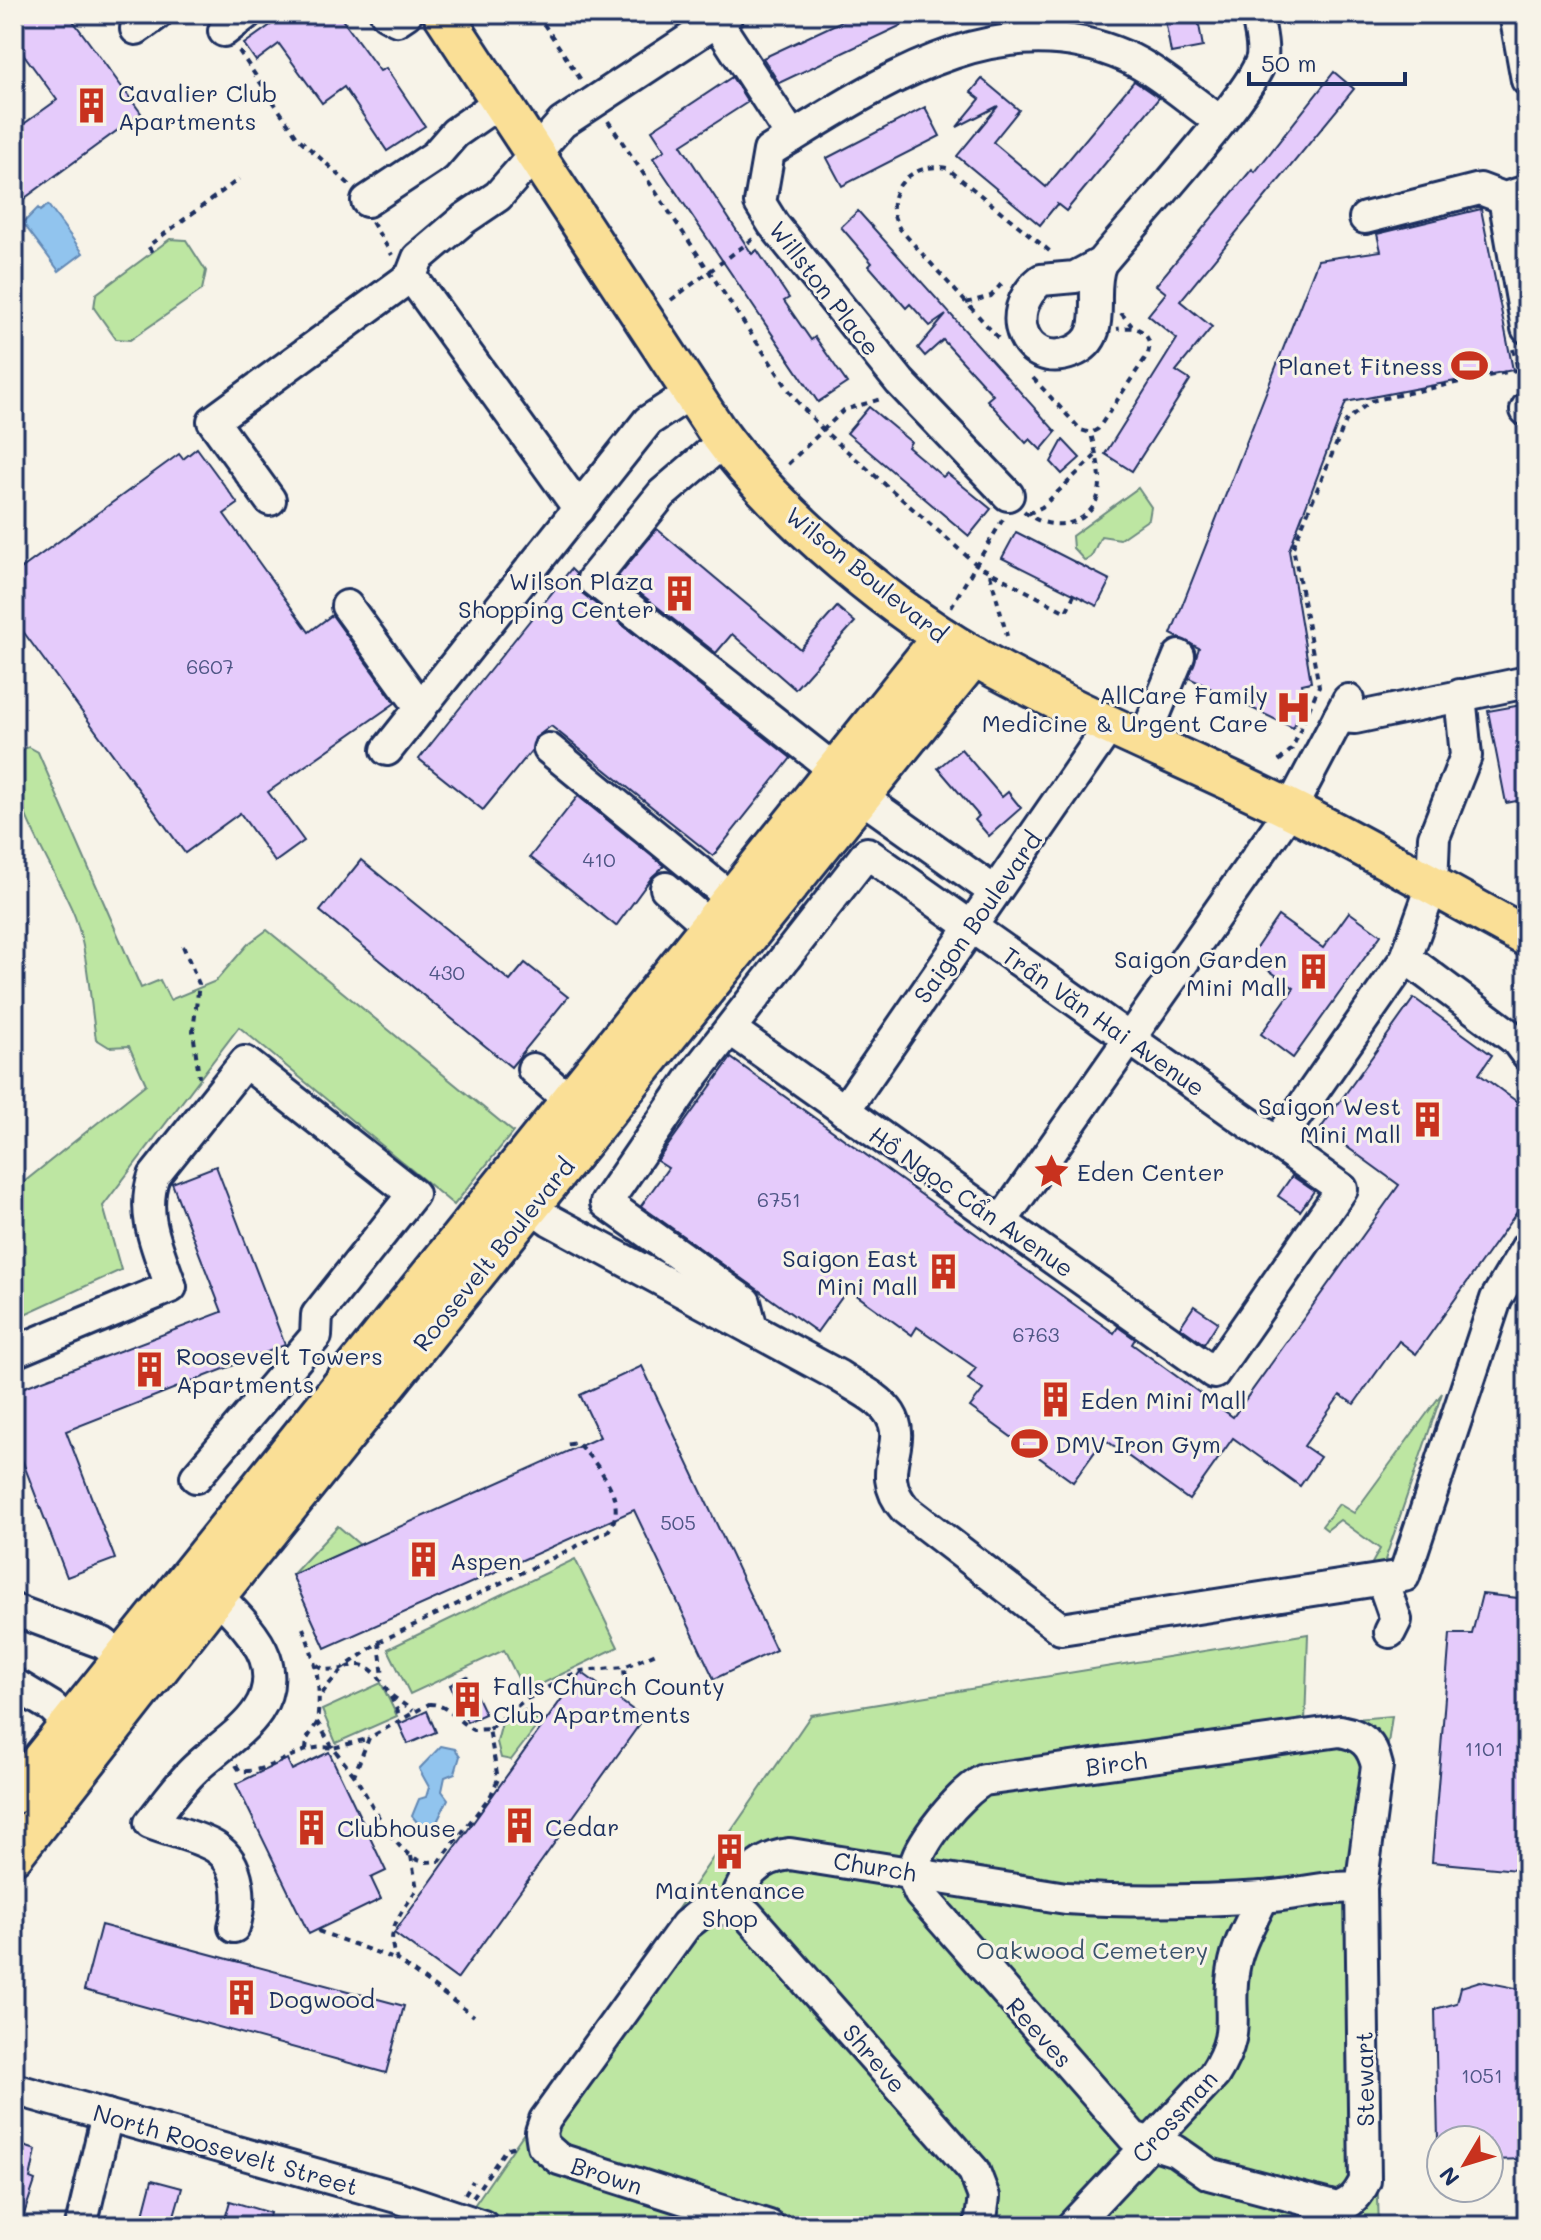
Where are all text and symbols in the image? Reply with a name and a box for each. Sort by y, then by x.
scale bar [1249,36,1405,86]
text: 50 m [1261,47,1317,78]
place label: Cavalier Club Apartments [118,77,277,136]
building icon: Cavalier Club Apartments [73,87,111,125]
street label: Willston Place [763,214,887,362]
sports icon: Planet Fitness [1450,346,1488,384]
place label: Planet Fitness [1278,350,1443,381]
street label: Wilson Boulevard [780,499,954,649]
place label: Wilson Plaza Shopping Center [458,565,654,624]
building icon: Wilson Plaza Shopping Center [661,575,699,613]
house number: 6607 [186,653,234,679]
place label: AllCare Family Medicine & Urgent Care [982,679,1268,738]
hospital icon: AllCare Family Medicine & Urgent Care [1275,689,1313,727]
street label: Saigon Boulevard [906,825,1048,1009]
house number: 410 [582,846,616,872]
street label: Trần Văn Hai Avenue [996,939,1212,1103]
place label: Saigon Garden Mini Mall [1114,943,1287,1002]
building icon: Saigon Garden Mini Mall [1294,953,1332,991]
house number: 430 [429,959,465,985]
place label: Saigon West Mini Mall [1258,1090,1401,1149]
building icon: Saigon West Mini Mall [1408,1100,1446,1138]
street label: Hồ Ngọc Cẩn Avenue [864,1119,1080,1283]
street label: Roosevelt Boulevard [405,1151,581,1357]
place icon: Eden Center [1032,1152,1070,1190]
place label: Eden Center [1077,1156,1225,1187]
house number: 6751 [757,1186,801,1212]
place label: Saigon East Mini Mall [782,1242,918,1301]
building icon: Saigon East Mini Mall [925,1252,963,1290]
house number: 6763 [1013,1321,1060,1347]
place label: Roosevelt Towers Apartments [176,1340,383,1399]
building icon: Roosevelt Towers Apartments [131,1350,169,1388]
building icon: Eden Mini Mall [1036,1380,1074,1418]
place label: Eden Mini Mall [1081,1384,1247,1415]
sports icon: DMV Iron Gym [1010,1424,1048,1462]
place label: DMV Iron Gym [1055,1428,1221,1459]
house number: 505 [660,1509,696,1535]
building icon: Aspen [405,1541,443,1579]
place label: Aspen [450,1545,521,1576]
place label: Falls Church County Club Apartments [493,1670,725,1729]
building icon: Falls Church County Club Apartments [448,1680,486,1718]
house number: 1101 [1464,1735,1504,1761]
street label: Birch [1083,1744,1149,1782]
building icon: Cedar [500,1807,538,1845]
building icon: Clubhouse [292,1808,330,1846]
place label: Cedar [545,1811,619,1842]
place label: Clubhouse [337,1812,456,1843]
building icon: Maintenance Shop [711,1833,749,1871]
street label: Church [831,1844,919,1888]
place label: Maintenance Shop [655,1874,805,1933]
park label: Oakwood Cemetery [976,1934,1208,1965]
building icon: Dogwood [223,1979,261,2017]
place label: Dogwood [268,1983,375,2014]
street label: Reeves [1000,1990,1080,2074]
street label: Shreve [837,2017,913,2099]
street label: Stewart [1348,2031,1380,2127]
house number: 1051 [1461,2062,1503,2088]
street label: Crossman [1124,2063,1224,2169]
street label: North Roosevelt Street [90,2096,362,2202]
north arrow [1425,2124,1505,2204]
street label: Brown [567,2149,647,2201]
text: N [1432,2161,1465,2192]

